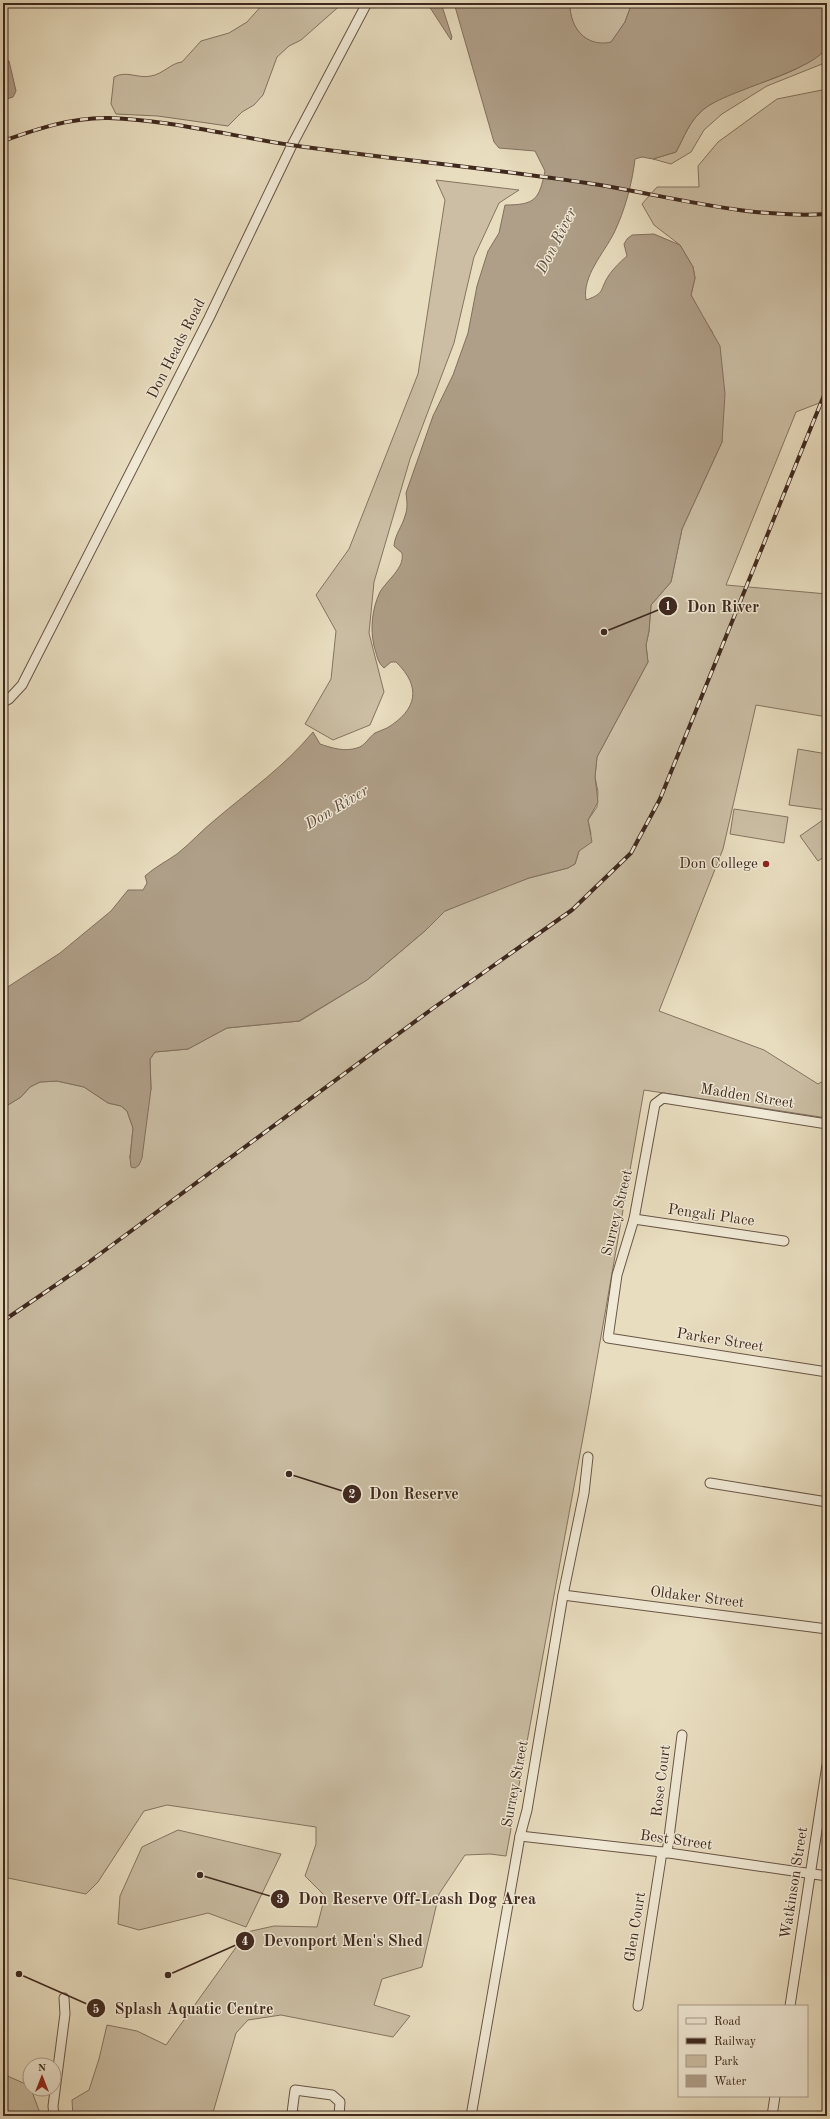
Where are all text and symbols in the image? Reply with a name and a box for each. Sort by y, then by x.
water label: Don River [533,205,581,277]
street label: Don Heads Road [145,297,209,401]
callout: Don River [658,592,767,620]
text: Don River [687,600,759,616]
text: 1 [665,601,671,613]
water label: Don River [302,782,372,834]
place label: Don College [679,857,758,872]
marker: Don College [761,859,771,869]
street label: Madden Street [699,1082,795,1112]
street label: Surrey Street [600,1168,636,1258]
street label: Pengali Place [667,1202,755,1230]
street label: Parker Street [675,1327,765,1355]
callout: Don Reserve [342,1480,467,1508]
text: Don Reserve [369,1487,459,1503]
text: 2 [349,1489,356,1501]
street label: Oldaker Street [649,1585,745,1611]
street label: Surrey Street [500,1739,532,1829]
street label: Rose Court [650,1744,674,1818]
street label: Watkinson Street [779,1826,811,1940]
street label: Best Street [639,1828,713,1854]
callout: Don Reserve Off-Leash Dog Area [270,1885,545,1913]
street label: Glen Court [623,1891,649,1963]
text: Don Reserve Off-Leash Dog Area [298,1892,536,1908]
text: 3 [277,1894,284,1906]
callout: Devonport Men's Shed [235,1927,431,1955]
text: Devonport Men's Shed [263,1934,423,1950]
text: 4 [242,1936,249,1948]
callout: Splash Aquatic Centre [86,1994,281,2022]
text: Splash Aquatic Centre [114,2002,274,2018]
text: 5 [93,2003,100,2016]
legend [678,2005,808,2097]
text: Road [714,2016,741,2028]
text: Railway [714,2036,757,2048]
text: Park [714,2056,739,2068]
north arrow [22,2057,62,2097]
text: N [38,2063,47,2074]
text: Water [714,2076,747,2088]

